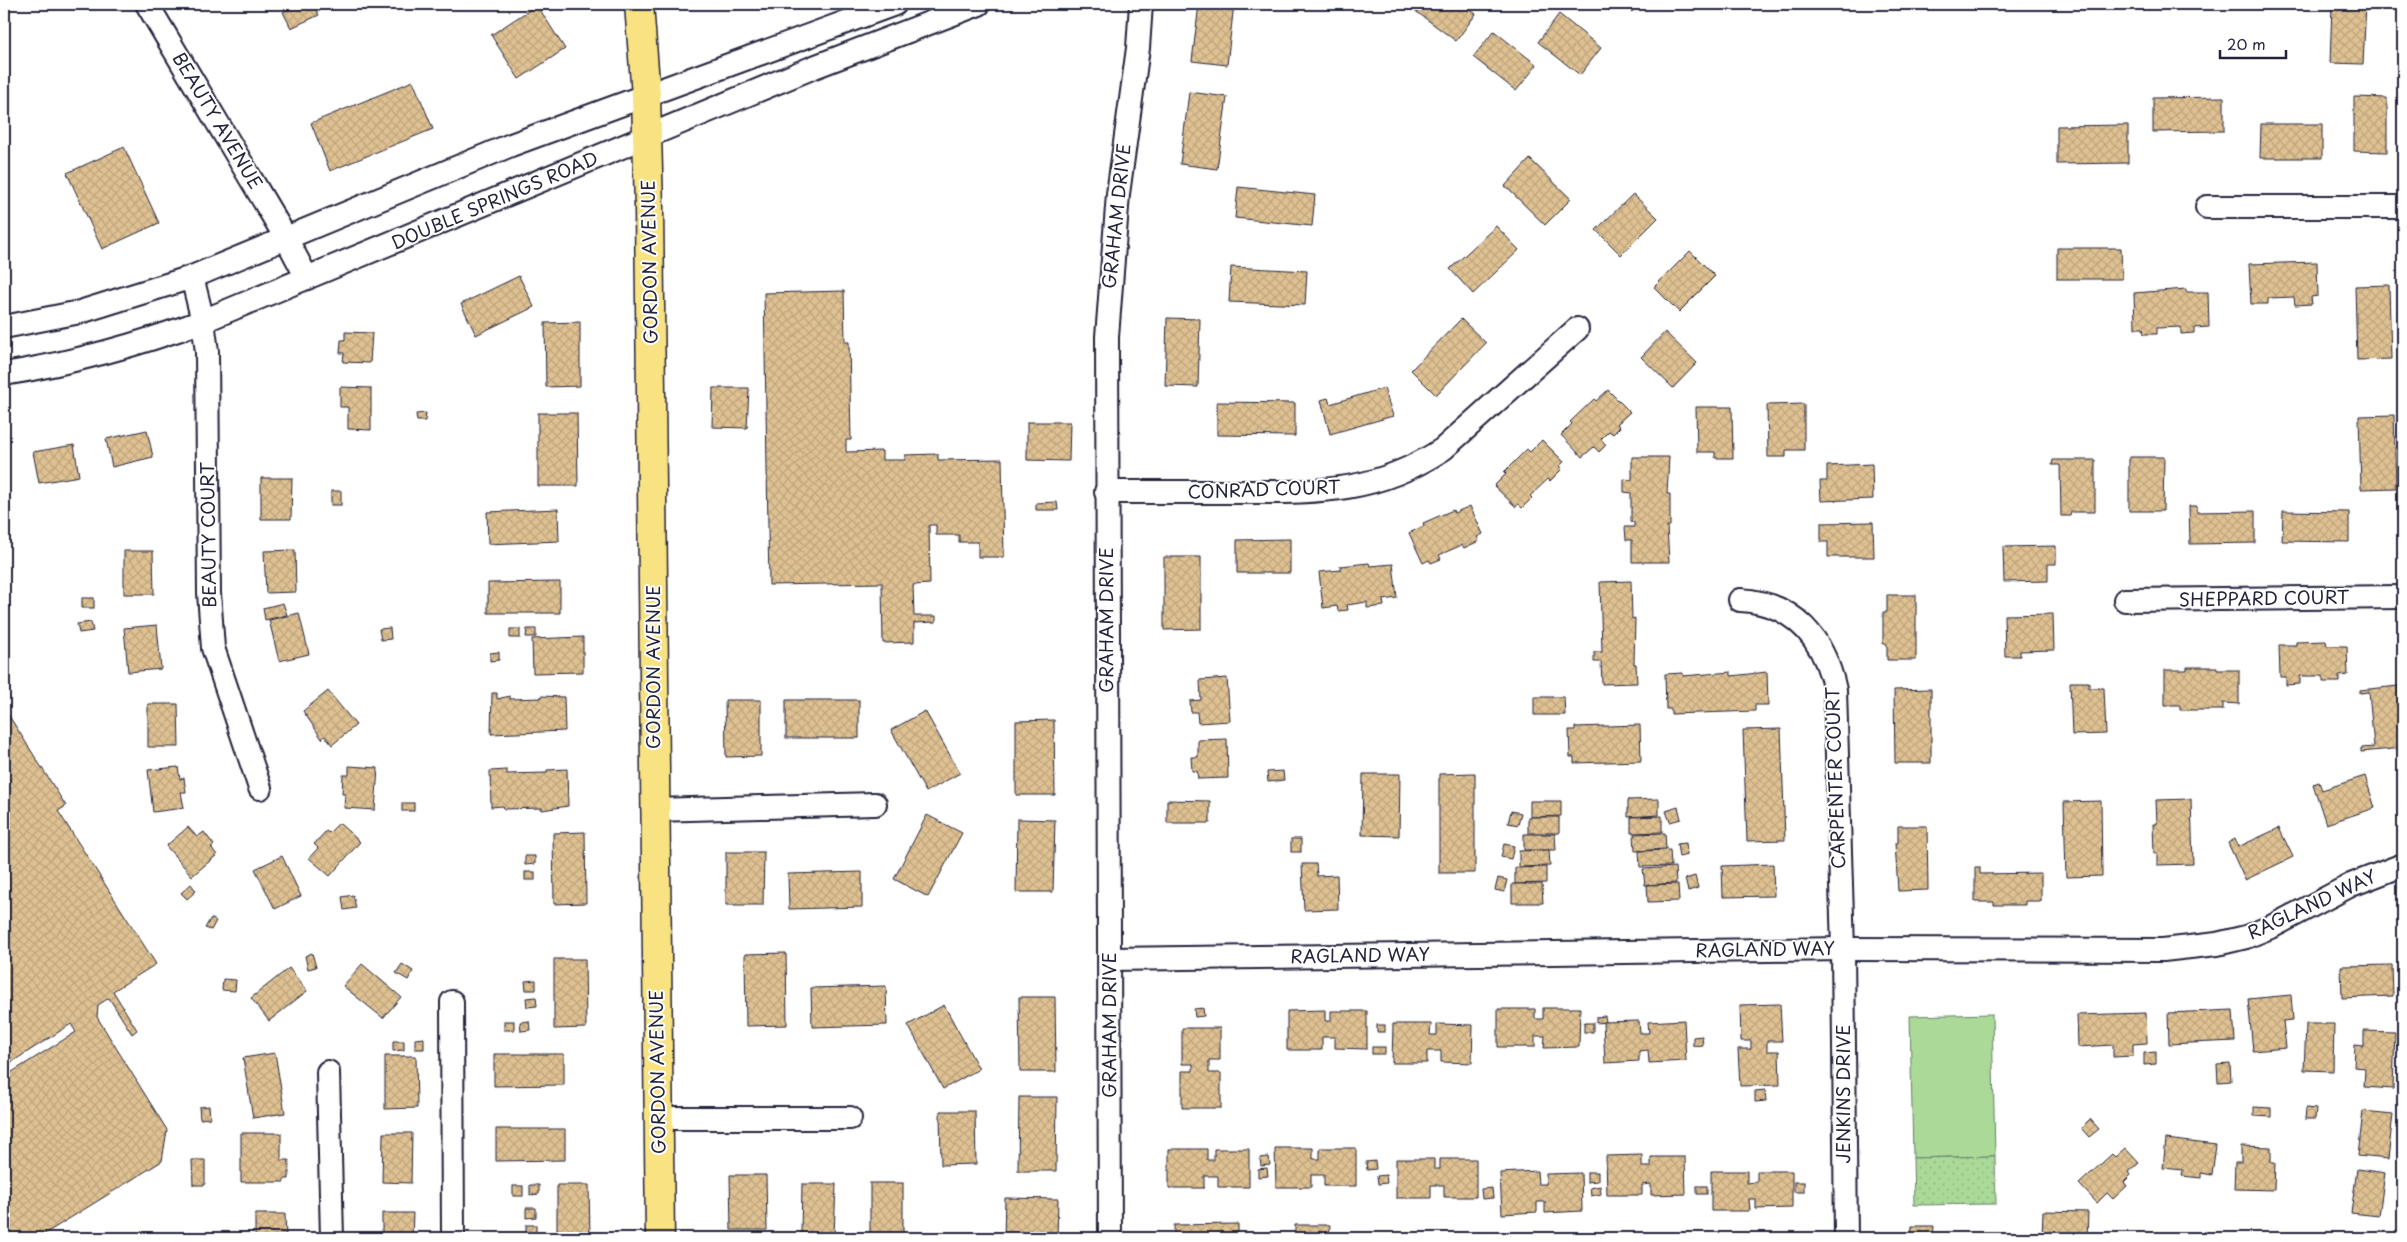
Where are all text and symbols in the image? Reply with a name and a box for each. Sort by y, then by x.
scale bar [2220,28,2286,60]
text: 20 m [2227,32,2266,55]
street label: BEAUTY AVENUE [167,47,270,194]
street label: GRAHAM DRIVE [1094,142,1137,290]
street label: DOUBLE SPRINGS ROAD [387,144,602,255]
street label: GORDON AVENUE [634,180,663,344]
street label: BEAUTY COURT [193,461,222,608]
street label: CONRAD COURT [1187,472,1342,505]
street label: GRAHAM DRIVE [1092,547,1119,693]
street label: SHEPPARD COURT [2179,583,2350,612]
street label: GORDON AVENUE [639,585,666,749]
street label: CARPENTER COURT [1818,686,1851,870]
street label: RAGLAND WAY [2242,862,2381,945]
street label: RAGLAND WAY [1695,934,1836,963]
street label: RAGLAND WAY [1290,940,1431,969]
street label: GRAHAM DRIVE [1095,952,1122,1098]
street label: GORDON AVENUE [642,990,671,1154]
street label: JENKINS DRIVE [1829,1025,1856,1163]

